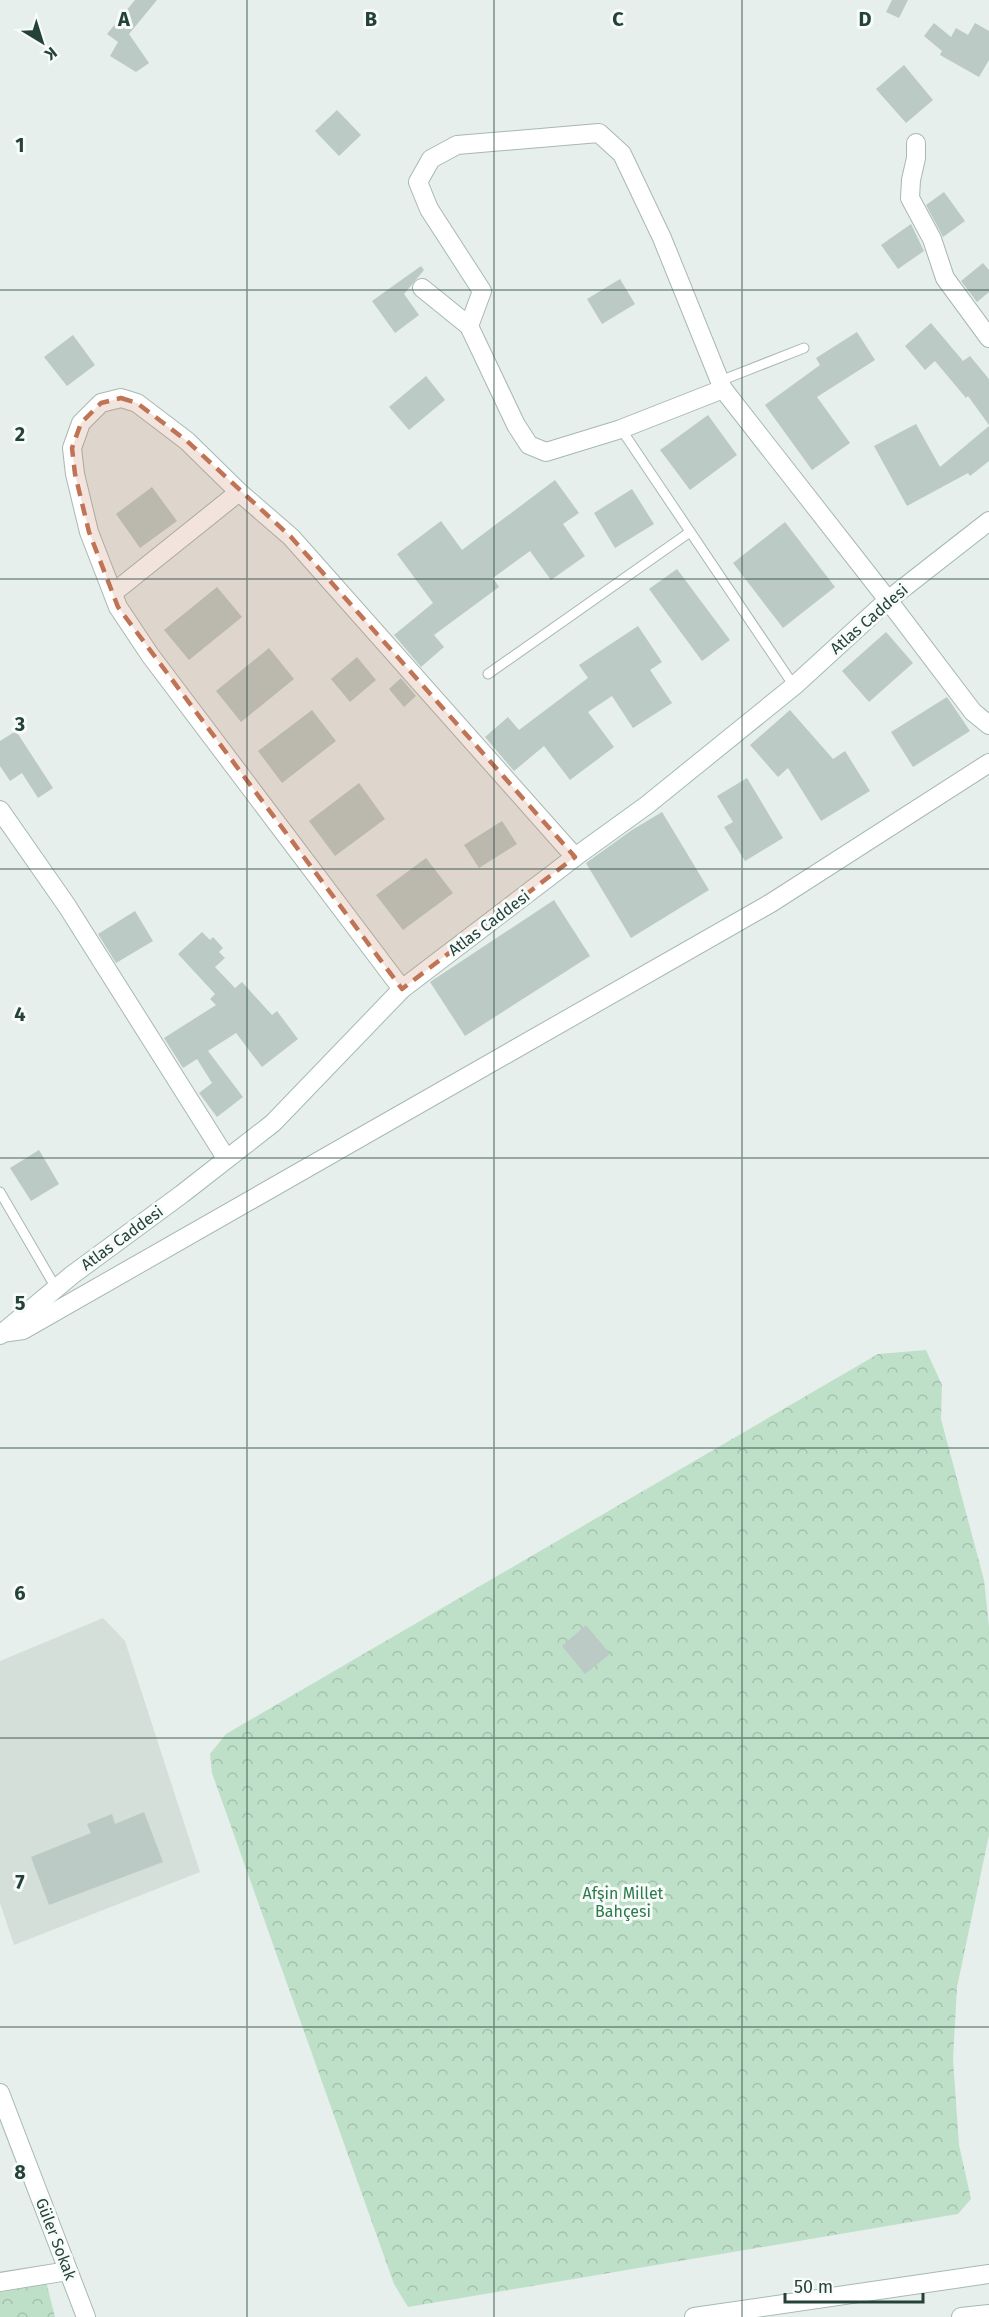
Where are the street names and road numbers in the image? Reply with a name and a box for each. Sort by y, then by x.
street label: Atlas Caddesi [826,580,912,658]
street label: Atlas Caddesi [445,886,533,960]
street label: Atlas Caddesi [77,1202,167,1274]
street label: Güler Sokak [32,2195,81,2283]

